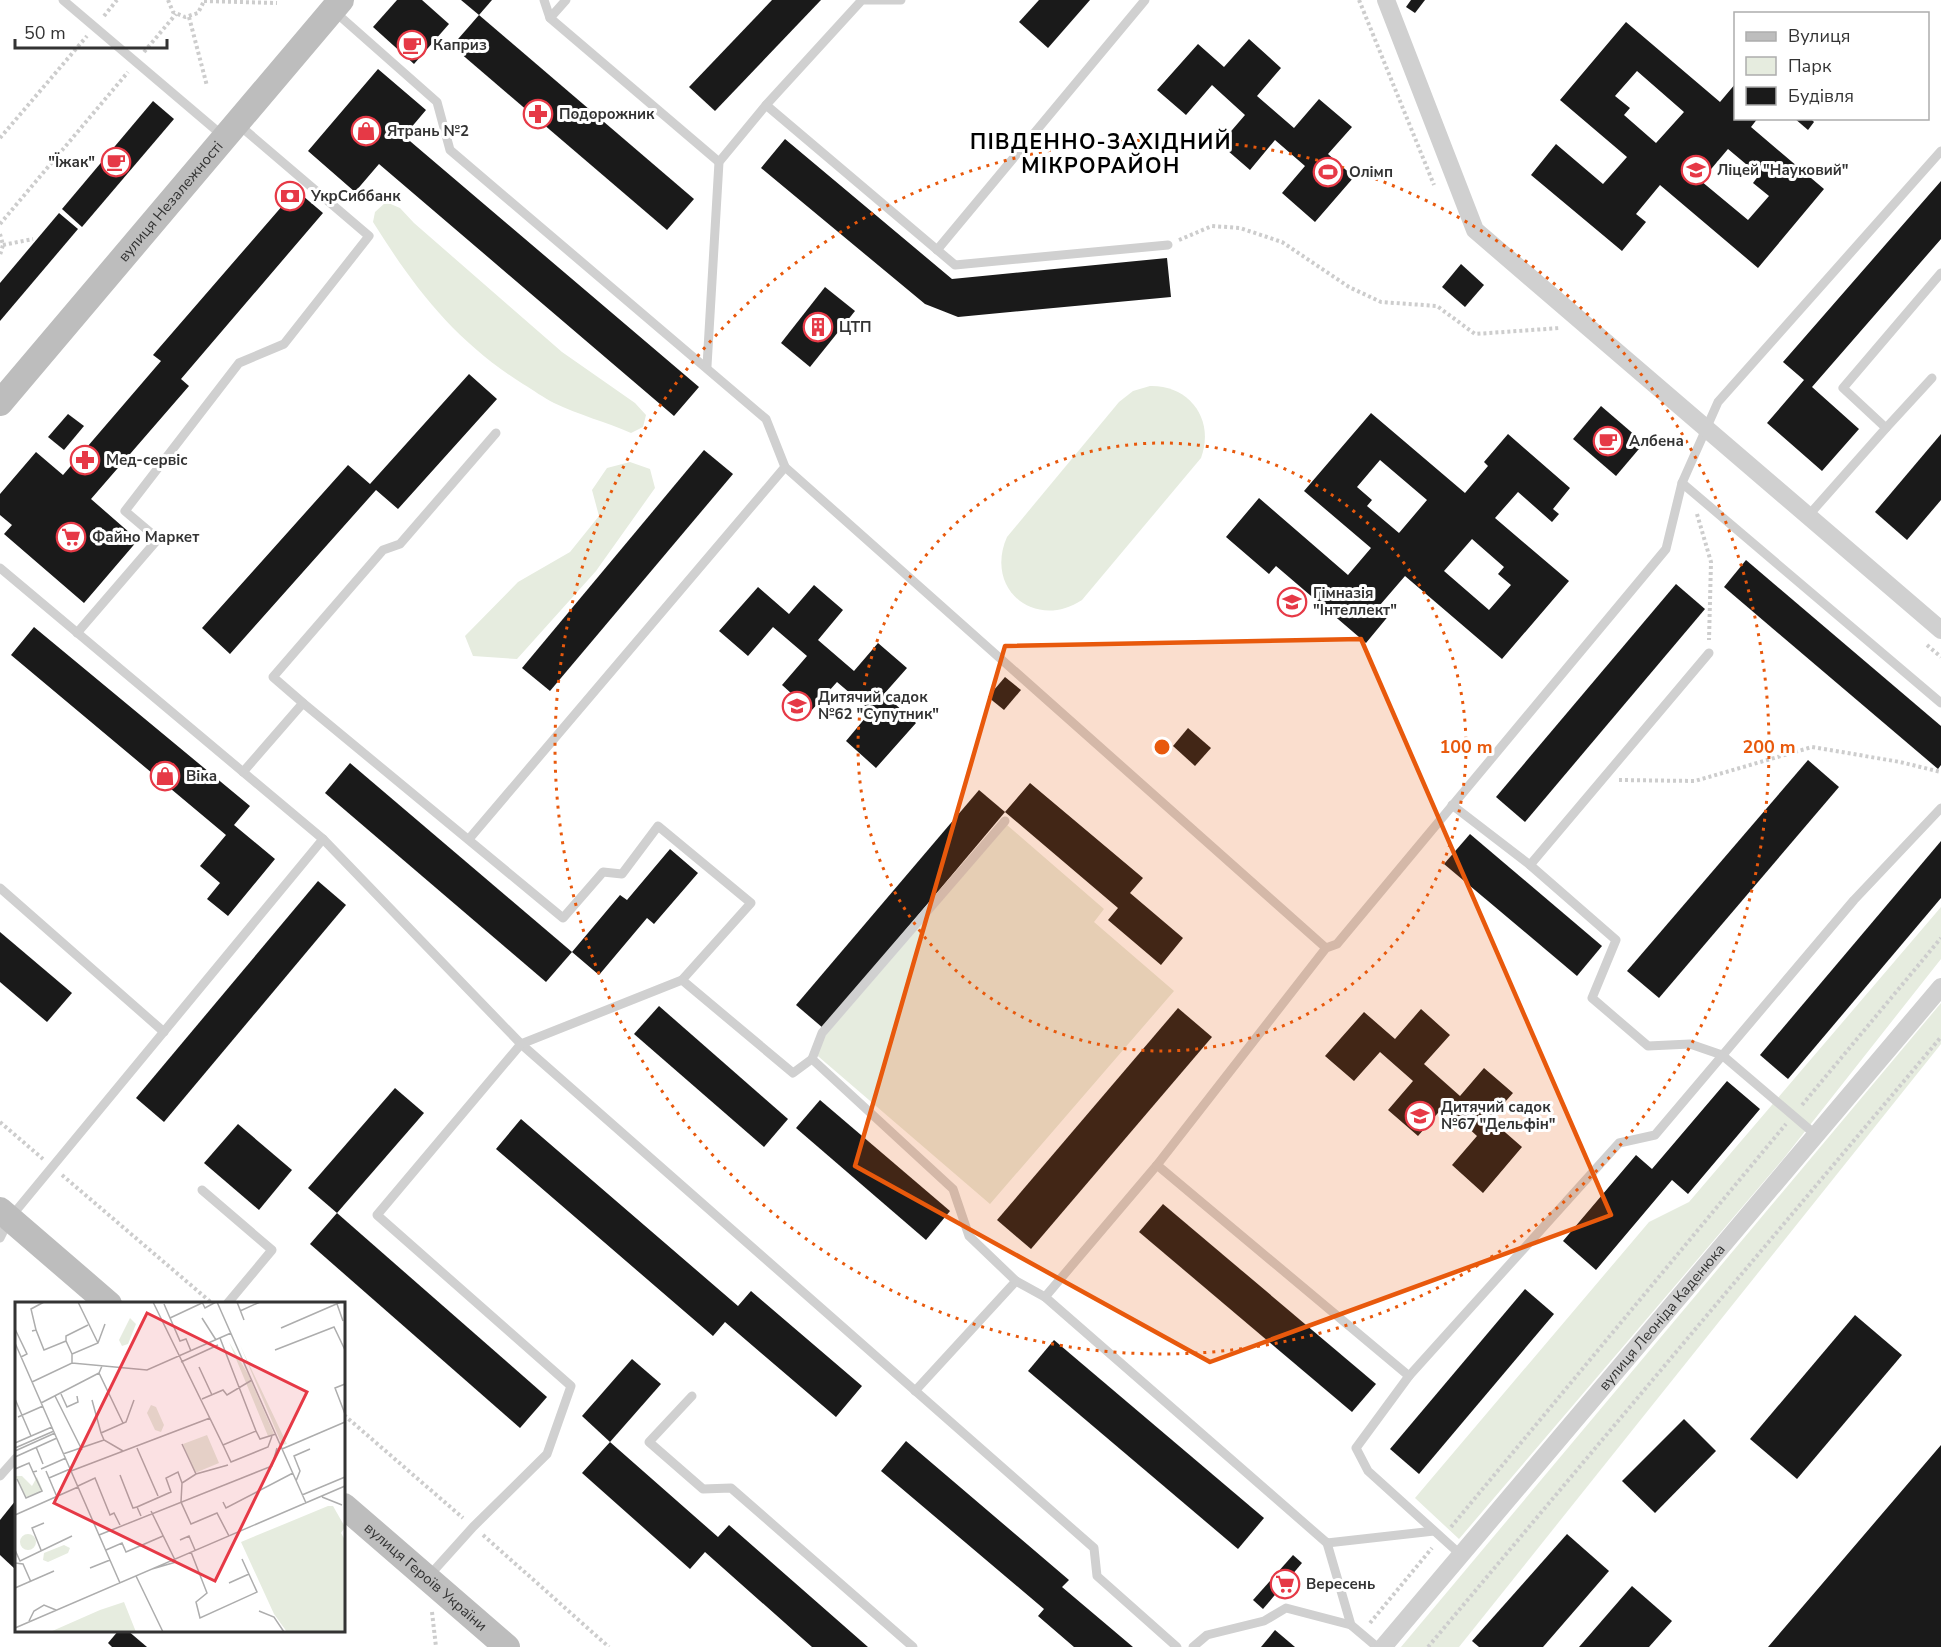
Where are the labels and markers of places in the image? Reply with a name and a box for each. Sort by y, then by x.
cafe icon: Каприз [396,29,428,61]
place label: Каприз [433,35,487,55]
pharmacy icon: Подорожник [522,98,554,130]
place label: Подорожник [559,104,655,124]
shop icon: Ятрань №2 [350,115,382,147]
place label: Ятрань №2 [387,121,469,141]
cafe icon: "Їжак" [100,146,132,178]
place label: "Їжак" [48,152,95,172]
school or university icon: Ліцей "Науковий" [1680,154,1712,186]
sports icon: Олімп [1312,156,1344,188]
place label: Ліцей "Науковий" [1717,160,1849,180]
place label: Олімп [1349,162,1393,182]
bank icon: УкрСиббанк [274,180,306,212]
place label: УкрСиббанк [310,186,401,206]
building icon: ЦТП [802,311,834,343]
place label: ЦТП [839,317,872,337]
cafe icon: Албена [1592,425,1624,457]
place label: Албена [1629,431,1684,451]
pharmacy icon: Мед-сервіс [69,444,101,476]
place label: Мед-сервіс [106,450,188,470]
supermarket icon: Файно Маркет [55,521,87,553]
place label: Файно Маркет [92,527,199,547]
place label: Гімназія "Інтеллект" [1313,583,1397,620]
school or university icon: Гімназія "Інтеллект" [1276,586,1308,618]
place label: Дитячий садок №62 "Супутник" [818,687,939,724]
school or university icon: Дитячий садок №62 "Супутник" [781,690,813,722]
centre of rings [1152,737,1172,757]
shop icon: Віка [149,760,181,792]
place label: Віка [186,766,217,786]
place label: Дитячий садок №67 "Дельфін" [1441,1097,1556,1134]
school or university icon: Дитячий садок №67 "Дельфін" [1404,1100,1436,1132]
supermarket icon: Вересень [1269,1568,1301,1600]
place label: Вересень [1306,1574,1375,1594]

